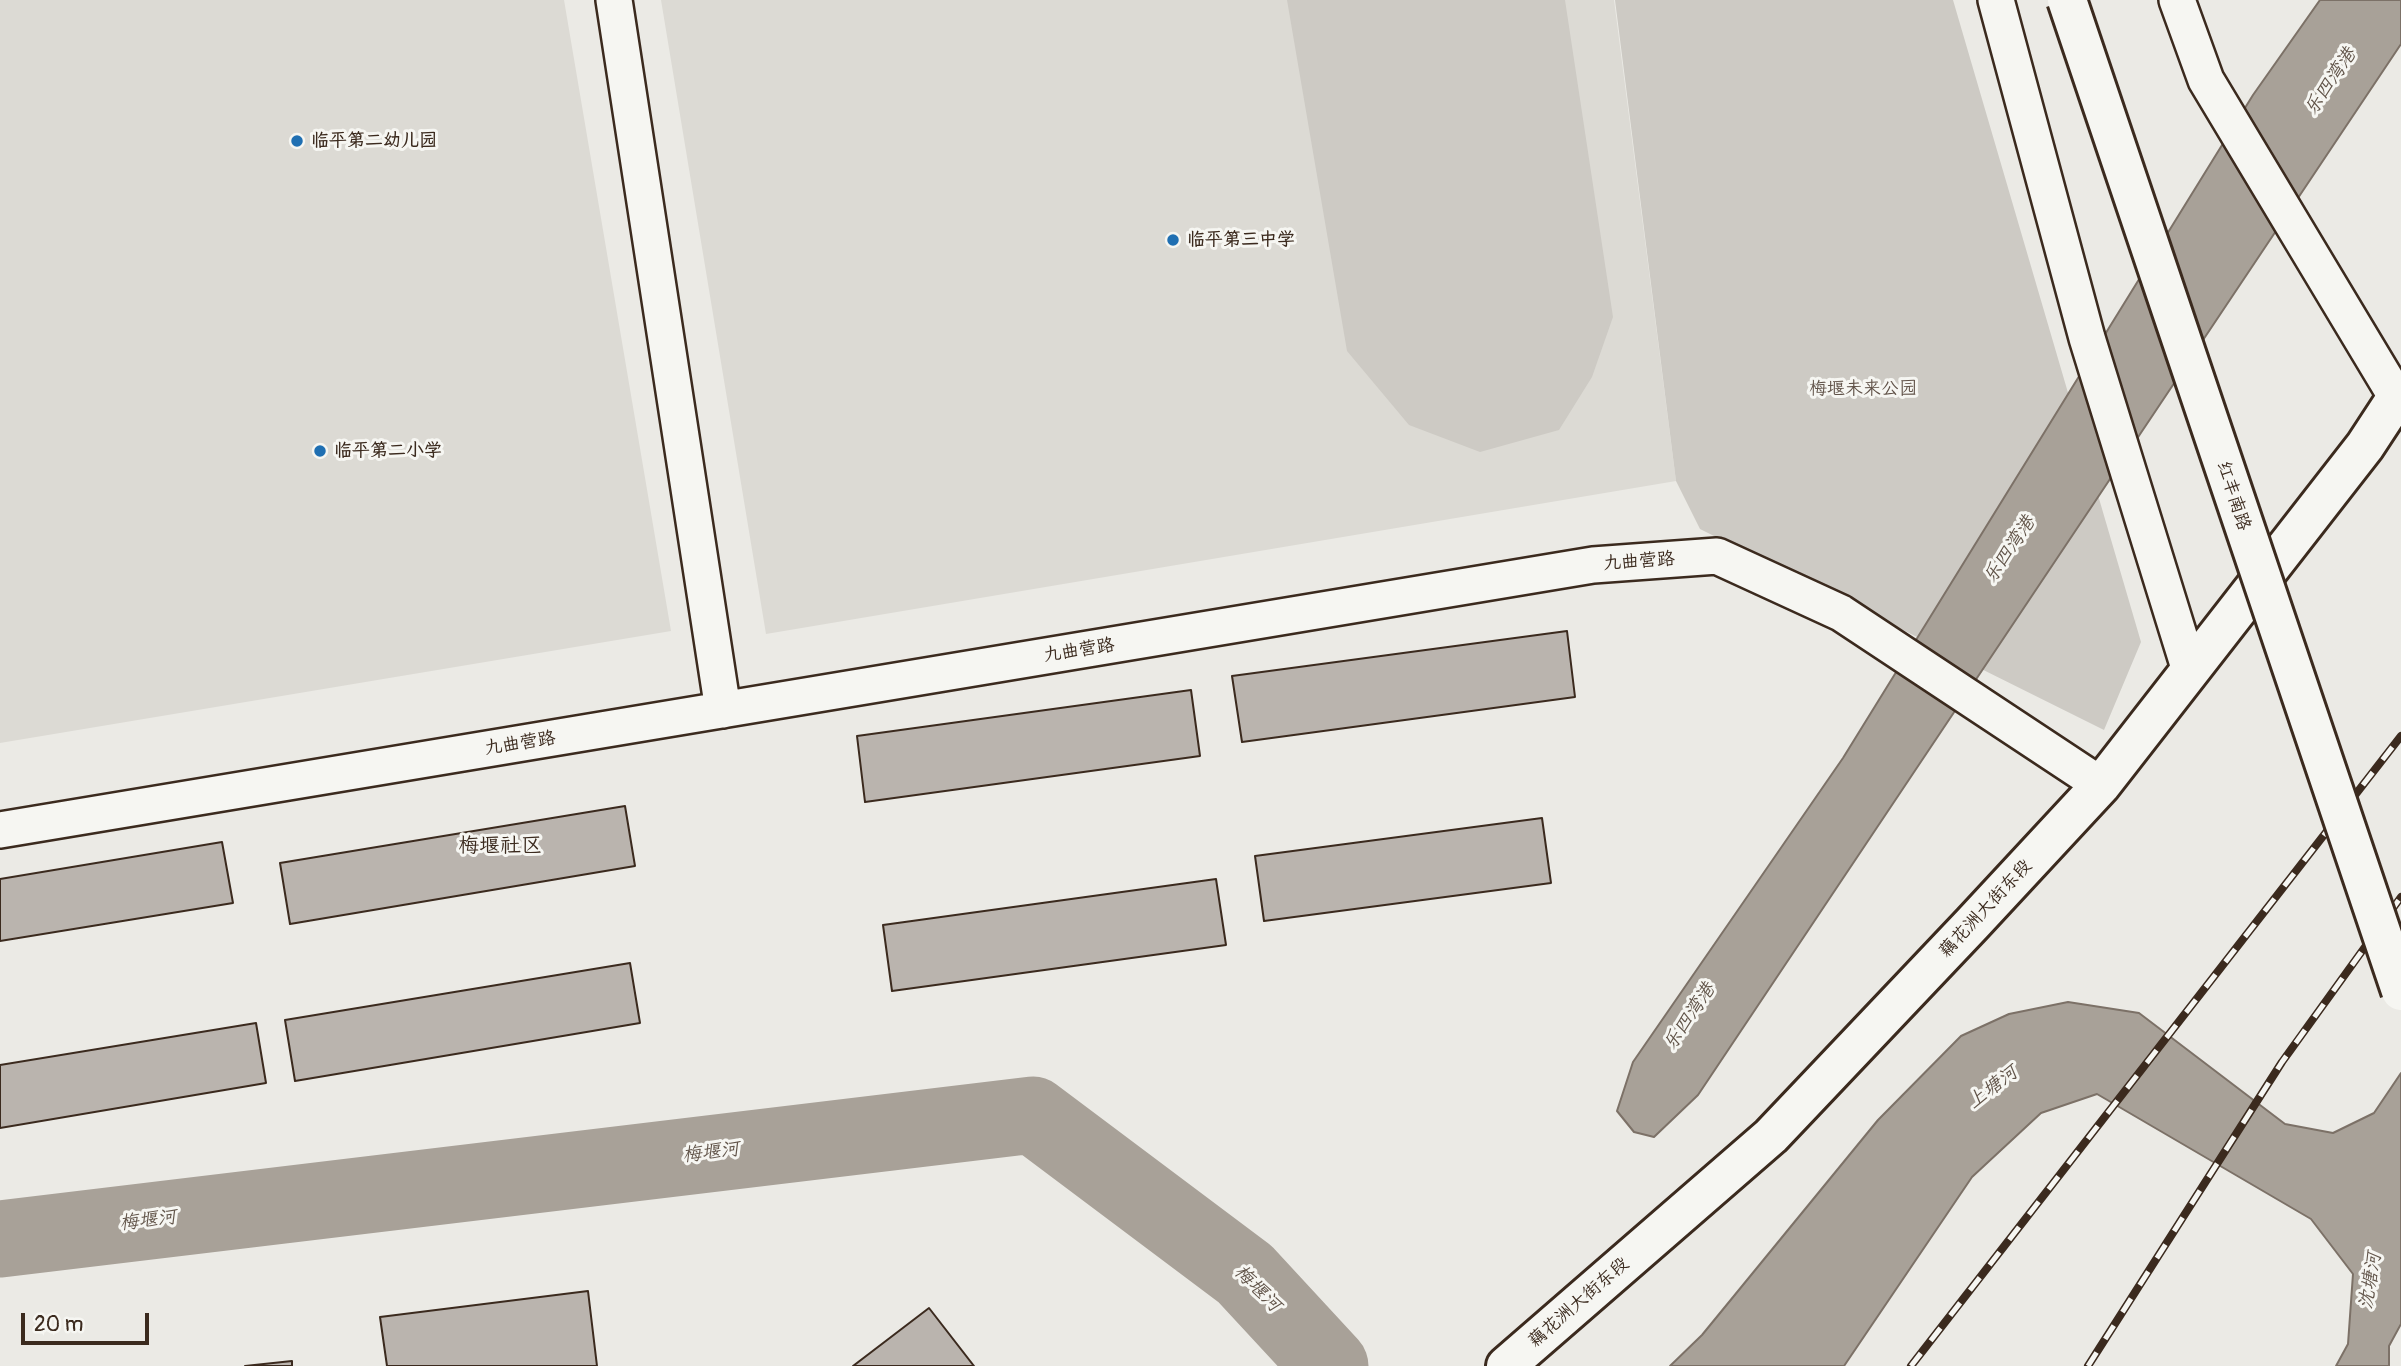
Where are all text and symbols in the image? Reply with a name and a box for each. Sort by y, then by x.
water label: 乐四湾港 [2300,44,2362,120]
place label: 临平第二幼儿园 [311,130,437,152]
marker: 临平第二幼儿园 [289,133,305,149]
place label: 临平第三中学 [1187,229,1295,251]
marker: 临平第三中学 [1165,232,1181,248]
park label: 梅堰未来公园 [1809,378,1917,400]
place label: 临平第二小学 [334,440,442,462]
marker: 临平第二小学 [312,443,328,459]
street label: 红丰南路 [2212,458,2254,534]
water label: 乐四湾港 [1979,512,2041,588]
street label: 九曲营路 [1602,549,1676,575]
street label: 九曲营路 [1042,635,1116,667]
street label: 九曲营路 [483,728,557,760]
district label: 梅堰社区 [458,834,542,860]
street label: 藕花洲大街东段 [1935,856,2037,962]
water label: 乐四湾港 [1659,979,1721,1055]
water label: 上塘河 [1963,1062,2023,1114]
water label: 梅堰河 [681,1138,741,1168]
water label: 梅堰河 [118,1206,178,1236]
water label: 沈塘河 [2355,1251,2387,1311]
street label: 藕花洲大街东段 [1524,1254,1634,1352]
water label: 梅堰河 [1229,1261,1285,1317]
scale bar [24,1300,152,1344]
text: 20 m [34,1311,83,1338]

